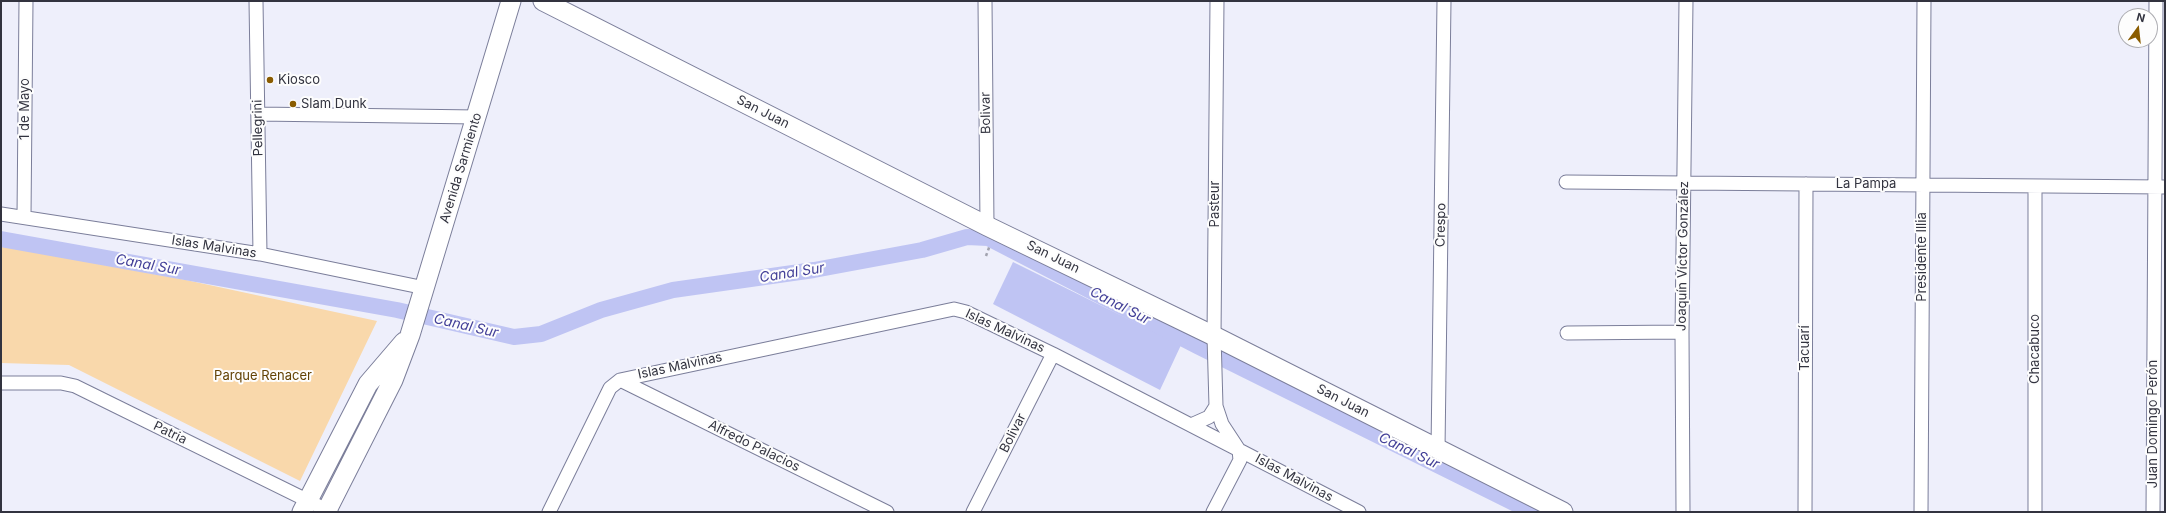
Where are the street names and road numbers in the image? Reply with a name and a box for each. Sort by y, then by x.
street label: 1 de Mayo [17,78,33,140]
street label: San Juan [734,92,792,132]
street label: Bolivar [978,92,994,134]
street label: Pellegrini [250,100,266,156]
street label: Avenida Sarmiento [437,111,485,225]
street label: La Pampa [1836,176,1896,192]
street label: Pasteur [1207,181,1223,227]
street label: Joaquín Víctor González [1674,181,1692,331]
street label: Crespo [1433,203,1449,247]
street label: Presidente Illia [1914,212,1930,302]
street label: Islas Malvinas [170,233,258,261]
street label: San Juan [1024,237,1082,277]
street label: Islas Malvinas [963,306,1047,356]
street label: Chacabuco [2027,314,2043,384]
street label: Tacuarí [1797,325,1813,371]
street label: Islas Malvinas [636,349,724,383]
street label: Juan Domingo Perón [2145,360,2161,488]
street label: San Juan [1314,381,1372,421]
street label: Bolivar [997,411,1029,455]
street label: Alfredo Palacios [706,417,802,475]
street label: Patria [151,418,189,448]
street label: Islas Malvinas [1252,451,1336,505]

